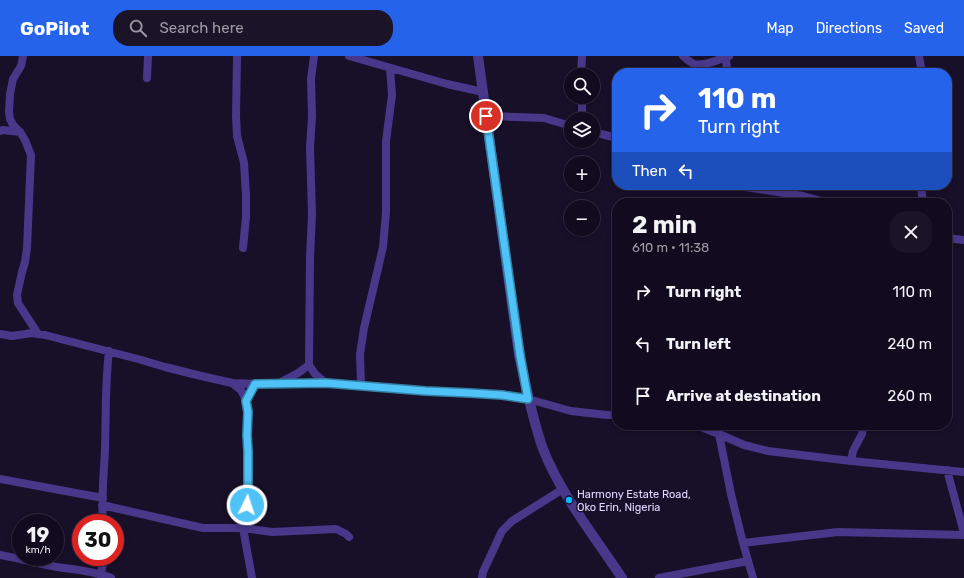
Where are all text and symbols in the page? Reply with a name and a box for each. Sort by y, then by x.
search box [113,10,393,46]
text: GoPilot [20,17,89,40]
icon: search [127,17,149,39]
text: Search here [159,19,244,37]
text: Map [767,20,794,37]
text: Directions [816,20,882,37]
text: Saved [904,20,944,37]
map controls [564,68,600,236]
button: search [564,68,600,104]
text: 110 m [698,82,776,115]
icon: right [632,84,684,136]
pin [469,99,503,133]
icon: arrive [475,105,497,127]
button: layers [564,112,600,148]
text: Turn right [698,116,780,138]
button: + [564,156,600,192]
icon: left [675,160,697,182]
text: Then [632,162,667,180]
button: − [564,200,600,236]
text: 2 min [632,211,697,239]
button: close [890,211,932,253]
text: 610 m · 11:38 [632,240,709,255]
icon: right [632,281,654,303]
text: Turn right [666,283,741,301]
text: 110 m [893,283,932,301]
icon: left [632,333,654,355]
text: Turn left [666,335,731,353]
text: 240 m [887,335,932,353]
icon: arrive [632,385,654,407]
text: Arrive at destination [666,387,821,405]
text: 260 m [888,387,932,405]
position arrow [226,484,268,526]
place label: Harmony Estate Road, Oko Erin, Nigeria [577,488,691,514]
marker: Harmony Estate Road, Oko Erin, Nigeria [564,495,574,505]
speed limit sign: 30 [72,514,124,566]
text: 19 [27,523,49,547]
text: km/h [26,544,50,556]

